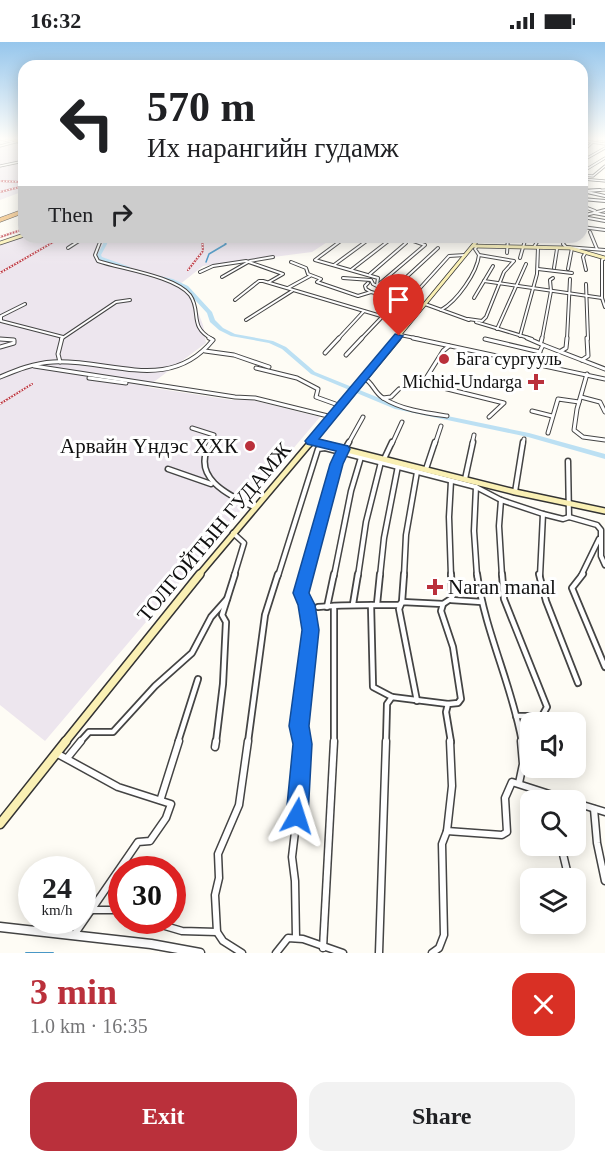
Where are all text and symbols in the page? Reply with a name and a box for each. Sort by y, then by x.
text: 16:32 [30,8,81,33]
icon: left [48,84,126,162]
text: 570 m [147,84,256,130]
text: Их нарангийн гудамж [147,133,399,163]
icon: right [105,198,138,231]
text: Then [48,202,93,227]
pin [373,274,424,336]
icon: arrive [382,283,415,316]
place label: Бага сургууль [456,349,562,369]
marker: Бага сургууль [437,352,451,366]
place label: Michid-Undarga [402,372,522,392]
marker: Michid-Undarga [527,373,545,391]
place label: Арвайн Үндэс ХХК [60,434,239,458]
street label: ТОЛГОЙТЫН ГУДАМЖ [132,437,296,626]
marker: Арвайн Үндэс ХХК [243,439,257,453]
place label: Naran manal [448,575,556,599]
marker: Naran manal [426,578,444,596]
map controls [520,712,586,934]
button: sound [520,712,586,778]
position arrow [265,784,329,848]
button: search [520,790,586,856]
speed limit sign: 30 [108,856,186,934]
button: layers [520,868,586,934]
text: 24 [42,871,72,904]
text: km/h [42,902,72,918]
text: 3 min [30,972,117,1012]
button: close [512,973,575,1036]
text: 1.0 km · 16:35 [30,1015,148,1037]
button: Exit [30,1082,297,1151]
button: Share [309,1082,575,1151]

